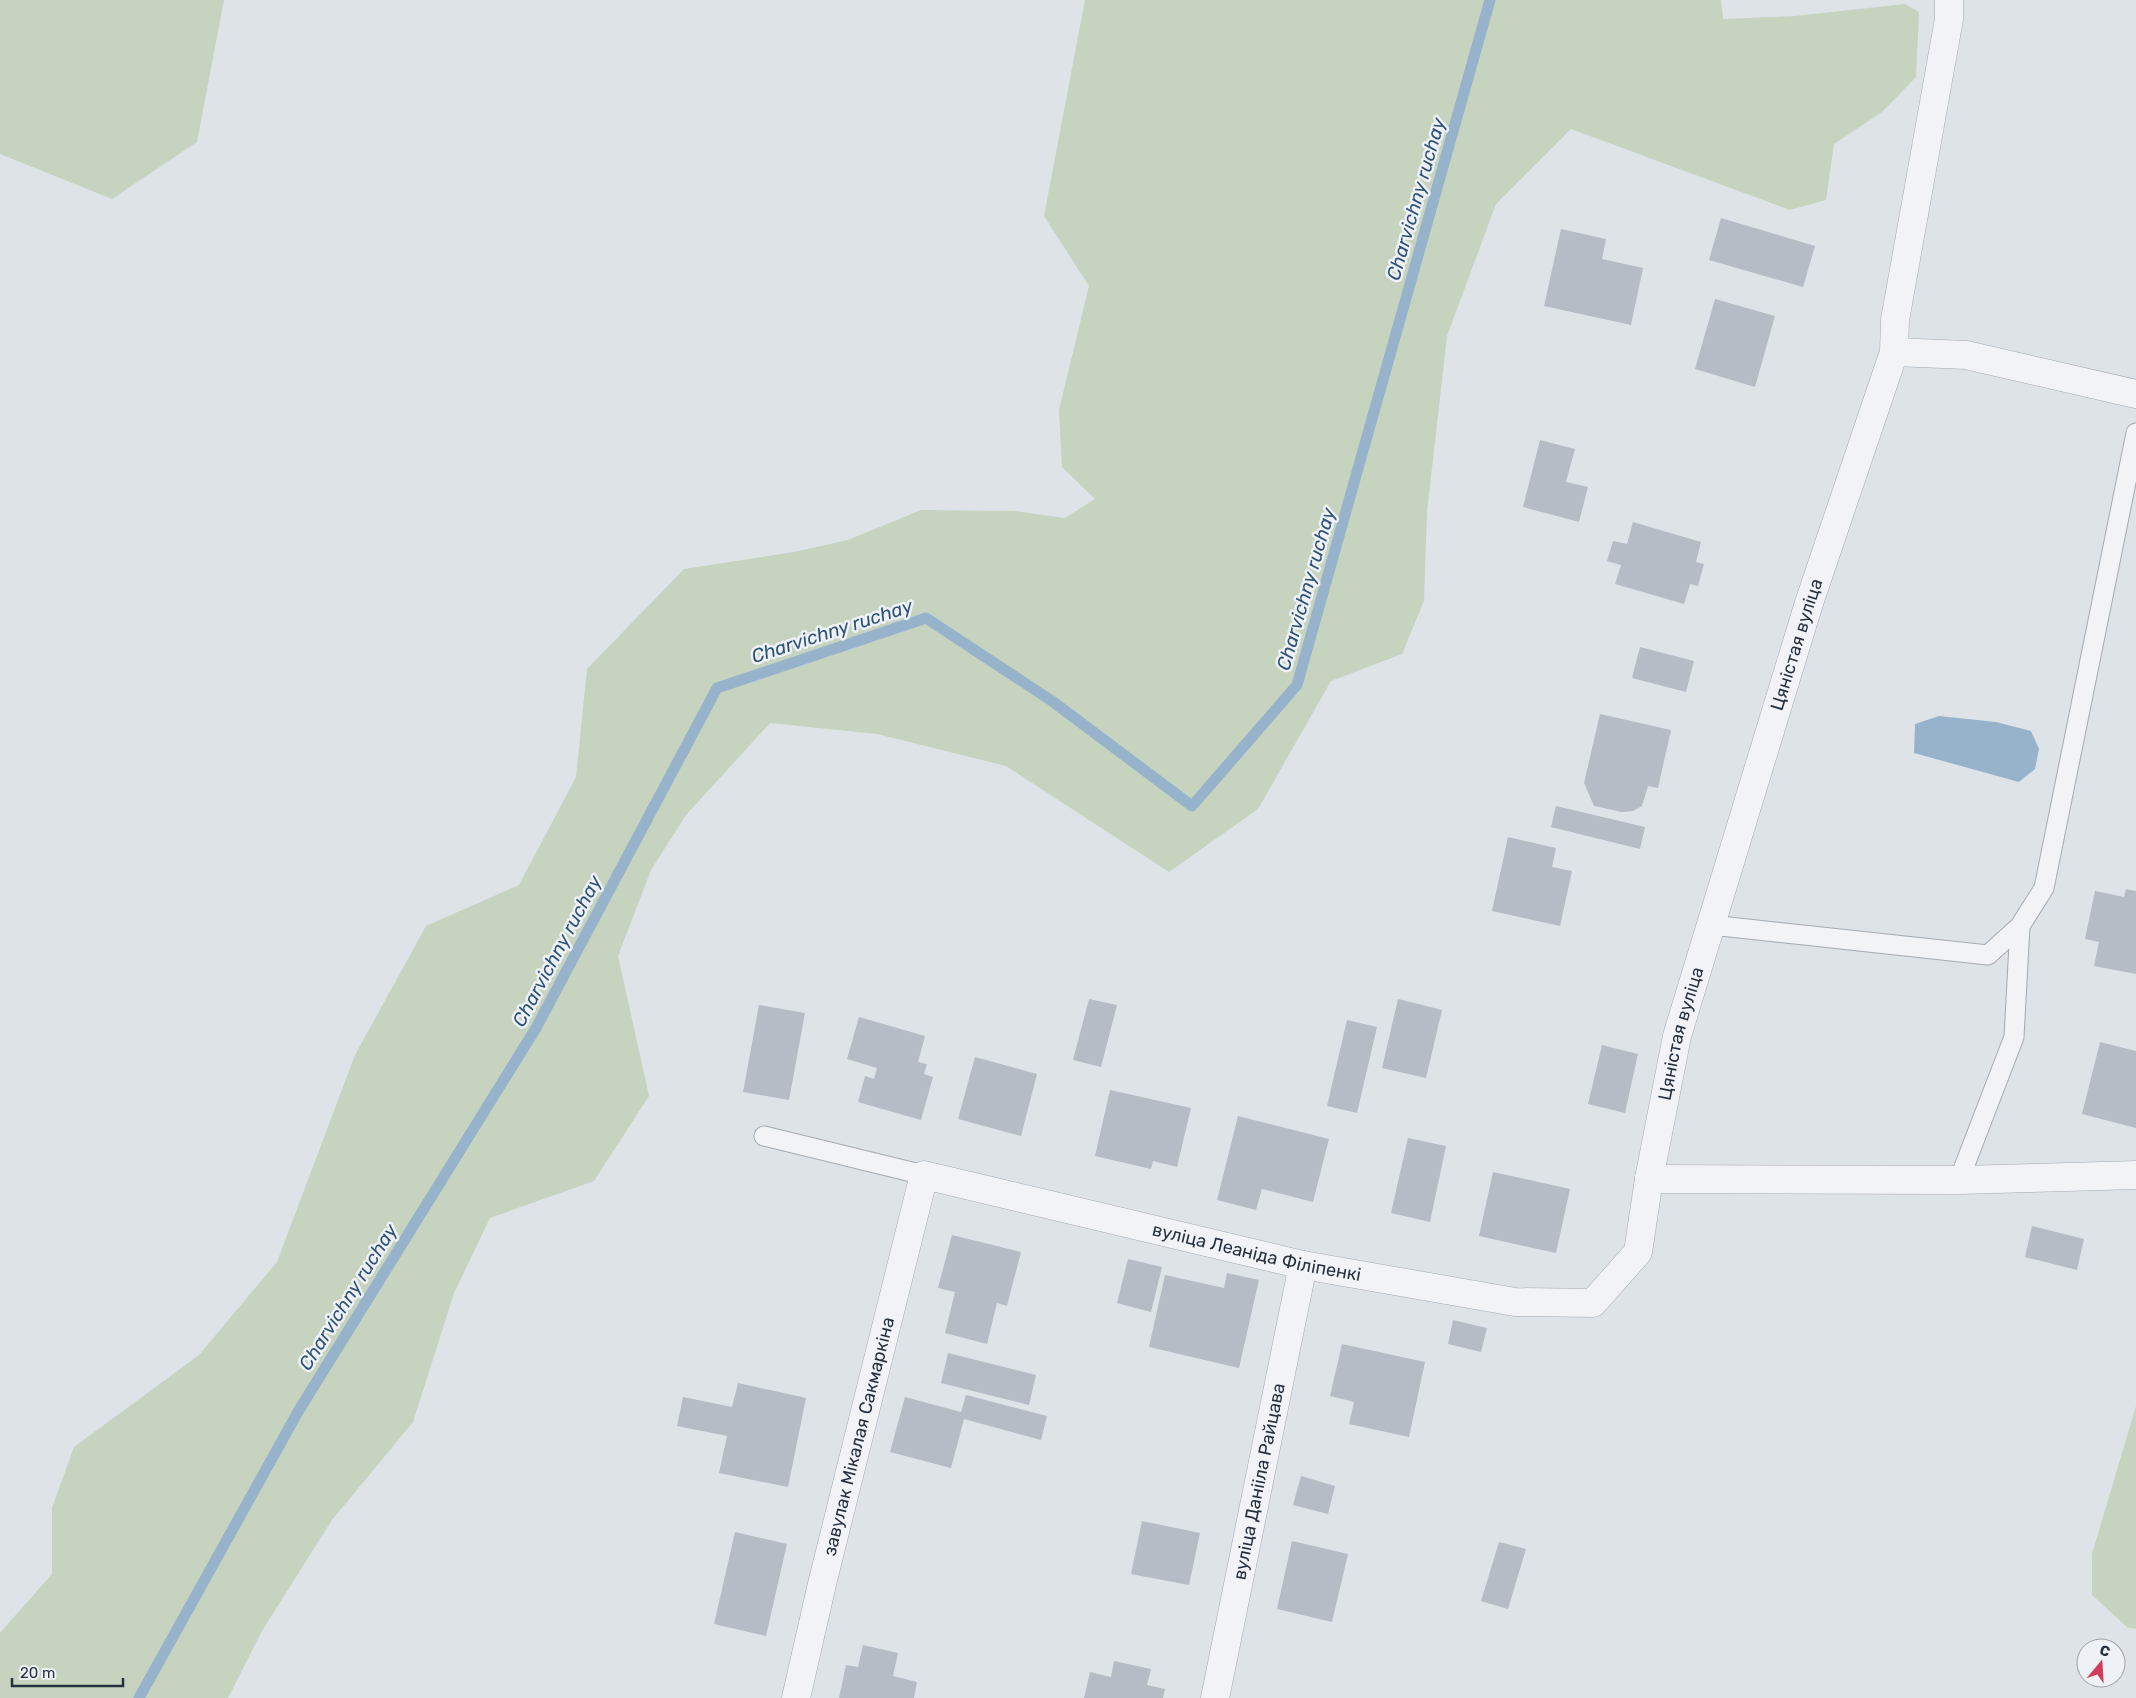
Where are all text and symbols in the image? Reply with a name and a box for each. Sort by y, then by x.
water label: Charvichny ruchay [1382,115,1450,283]
water label: Charvichny ruchay [1272,505,1340,673]
street label: Цяністая вуліца [1766,576,1827,713]
water label: Charvichny ruchay [749,594,916,668]
water label: Charvichny ruchay [507,871,607,1031]
street label: Цяністая вуліца [1654,964,1708,1102]
water label: Charvichny ruchay [294,1219,403,1374]
street label: вуліца Леаніда Філіпенкі [1150,1219,1363,1286]
street label: завулак Мікалая Сакмаркіна [818,1315,899,1558]
street label: вуліца Данііла Райцава [1228,1381,1290,1582]
north arrow [2076,1638,2126,1688]
text: С [2098,1642,2112,1661]
scale bar [12,1656,124,1688]
text: 20 m [20,1664,55,1682]

